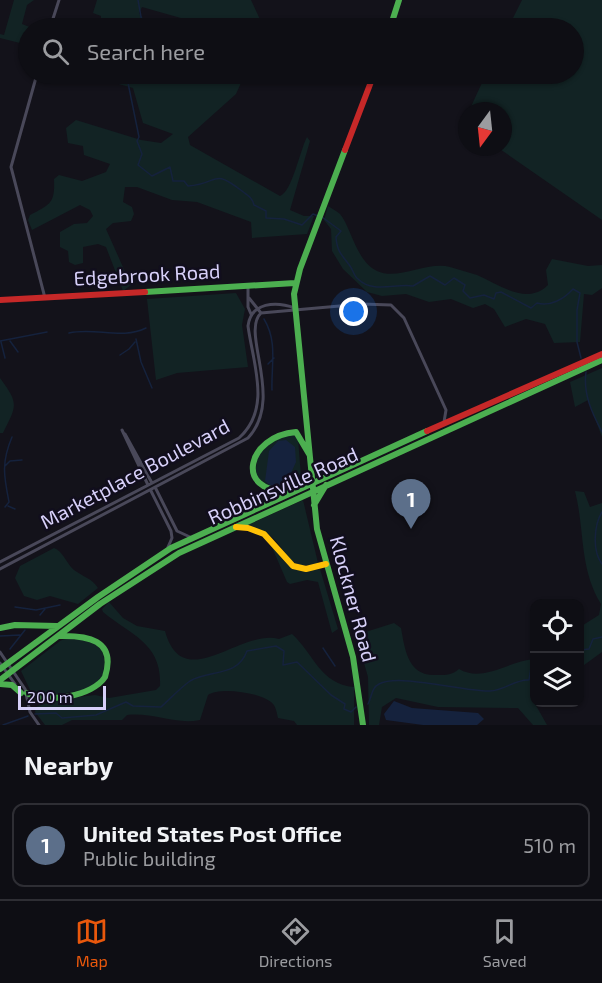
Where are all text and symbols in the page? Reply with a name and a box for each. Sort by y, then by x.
search box [18,18,584,84]
icon: search [39,35,72,68]
text: Search here [87,38,205,64]
north arrow [458,102,512,156]
street label: Edgebrook Road [73,258,221,290]
your location [339,297,368,326]
street label: Marketplace Boulevard [36,413,233,533]
street label: Robbinsville Road [204,441,361,529]
pin: 1 [392,480,430,529]
street label: Klockner Road [326,533,382,664]
map controls [530,599,584,707]
button: locate [530,599,584,653]
button: layers [530,653,584,707]
scale bar [18,683,106,710]
text: 200 m [27,687,73,706]
text: Nearby [24,749,113,780]
text: United States Post Office [83,820,342,846]
text: 1 [41,833,50,857]
text: 510 m [523,833,576,857]
text: Public building [83,846,216,870]
tab: Map [75,915,108,970]
tab: Directions [259,915,332,970]
tab: Saved [483,915,527,970]

